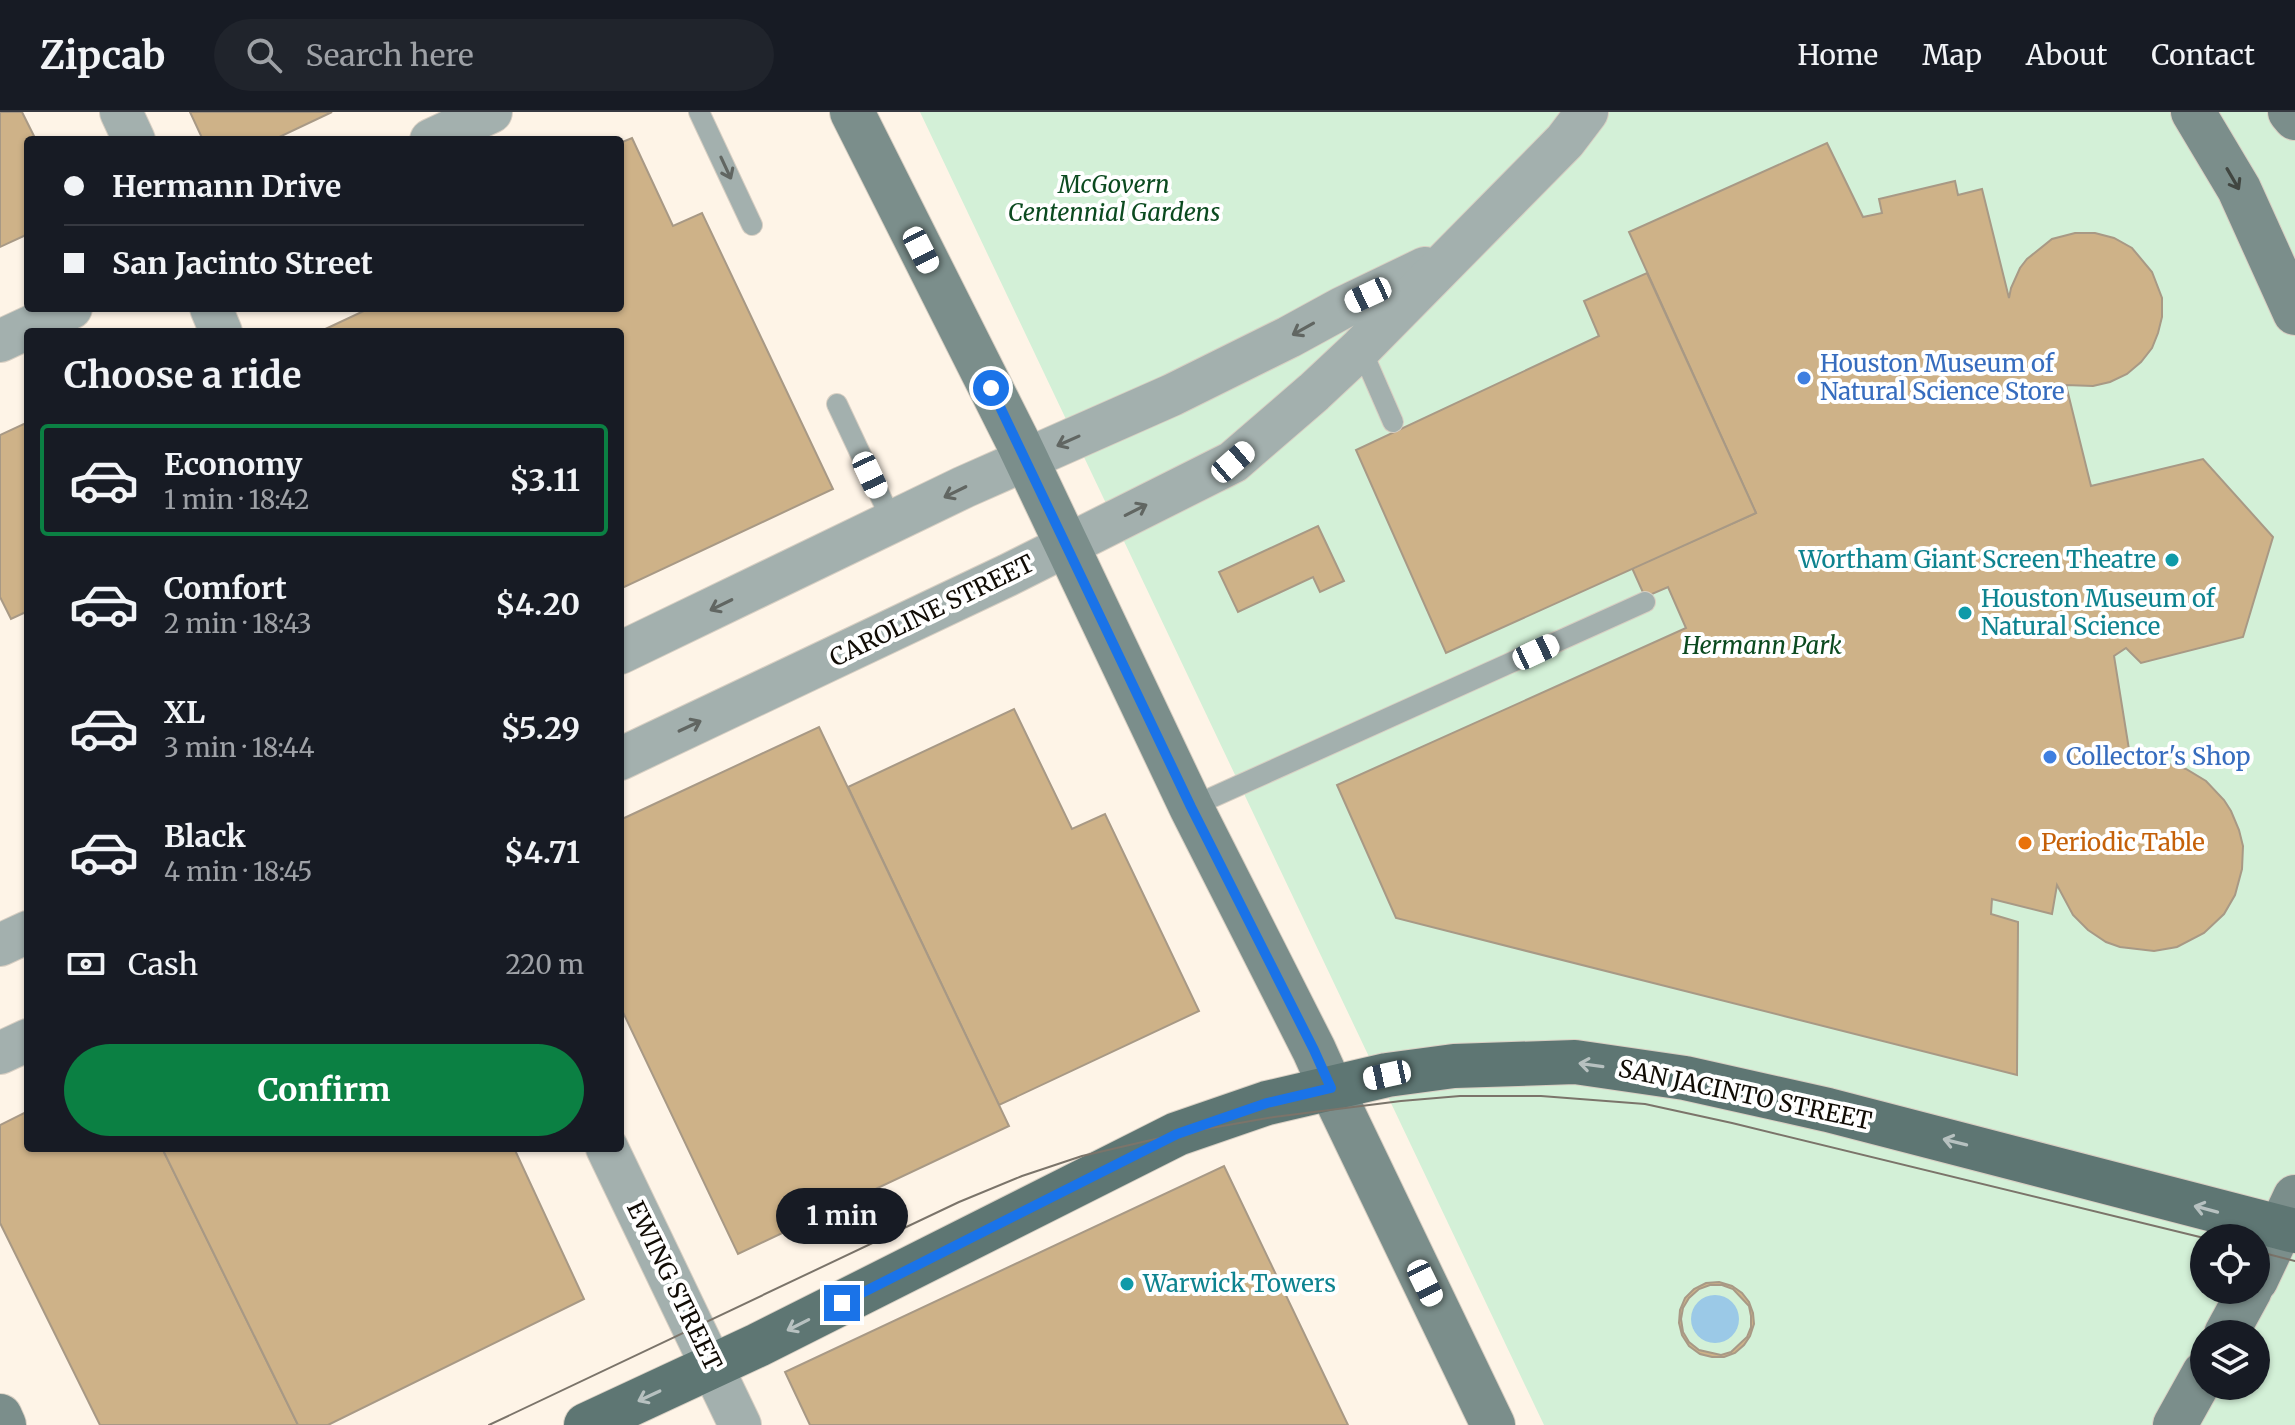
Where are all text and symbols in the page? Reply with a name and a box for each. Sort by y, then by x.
search box [214,19,774,91]
text: Zipcab [40,32,166,79]
icon: search [242,33,286,77]
text: Search here [306,36,474,74]
text: Home [1797,37,1878,73]
text: Map [1922,37,1982,73]
text: About [2026,37,2107,73]
text: Contact [2151,37,2255,73]
one-way arrow [719,156,734,180]
text: Hermann Drive [112,167,341,205]
one-way arrow [2225,167,2241,190]
park label: McGovern Centennial Gardens [1008,169,1220,228]
car [899,223,943,277]
text: San Jacinto Street [112,244,373,282]
car [1341,274,1395,316]
one-way arrow [1292,321,1315,337]
place label: Houston Museum of Natural Science Store [1820,348,2064,407]
text: Choose a ride [64,353,301,398]
marker: Houston Museum of Natural Science Store [1795,369,1813,387]
route start [973,370,1009,406]
one-way arrow [1056,434,1080,449]
car [1207,437,1259,487]
icon: car [68,444,140,516]
text: Economy [164,445,302,483]
car [849,448,891,502]
text: $3.11 [510,461,580,499]
text: 1 min · 18:42 [164,483,309,516]
one-way arrow [944,484,968,500]
one-way arrow [1124,502,1148,518]
place label: Wortham Giant Screen Theatre [1798,544,2156,575]
street label: CAROLINE STREET [825,548,1039,673]
marker: Wortham Giant Screen Theatre [2163,551,2181,569]
icon: car [68,568,140,640]
text: Comfort [164,569,287,607]
place label: Houston Museum of Natural Science [1981,583,2216,642]
text: $4.20 [495,585,580,623]
one-way arrow [709,598,733,613]
marker: Houston Museum of Natural Science [1956,604,1974,622]
text: 2 min · 18:43 [164,607,312,640]
park label: Hermann Park [1681,630,1842,661]
car [1509,631,1563,673]
icon: car [68,692,140,764]
text: XL [164,693,205,731]
text: $5.29 [501,709,580,747]
one-way arrow [678,718,702,733]
text: 3 min · 18:44 [164,731,314,764]
place label: Collector's Shop [2066,741,2251,772]
marker: Collector's Shop [2041,748,2059,766]
icon: car [68,816,140,888]
text: Black [164,817,246,855]
place label: Periodic Table [2041,827,2205,858]
text: $4.71 [504,833,580,871]
marker: Periodic Table [2016,834,2034,852]
text: 4 min · 18:45 [164,855,313,888]
icon: cash [64,942,108,986]
text: Cash [128,945,198,983]
text: 220 m [505,948,584,981]
button: Confirm [64,1044,584,1136]
street label: SAN JACINTO STREET [1616,1053,1875,1137]
one-way arrow [1579,1057,1604,1072]
car [1361,1058,1413,1092]
one-way arrow [1942,1134,1968,1149]
callout: 1 min [776,1187,908,1243]
street label: EWING STREET [620,1196,729,1376]
text: 1 min [807,1199,877,1232]
one-way arrow [2194,1201,2219,1216]
map controls [2190,1224,2270,1400]
button: locate [2190,1224,2270,1304]
car [1404,1256,1446,1310]
place label: Warwick Towers [1142,1268,1336,1299]
marker: Warwick Towers [1118,1275,1136,1293]
route end [824,1285,860,1321]
one-way arrow [786,1318,810,1333]
button: layers [2190,1320,2270,1400]
one-way arrow [638,1389,662,1404]

